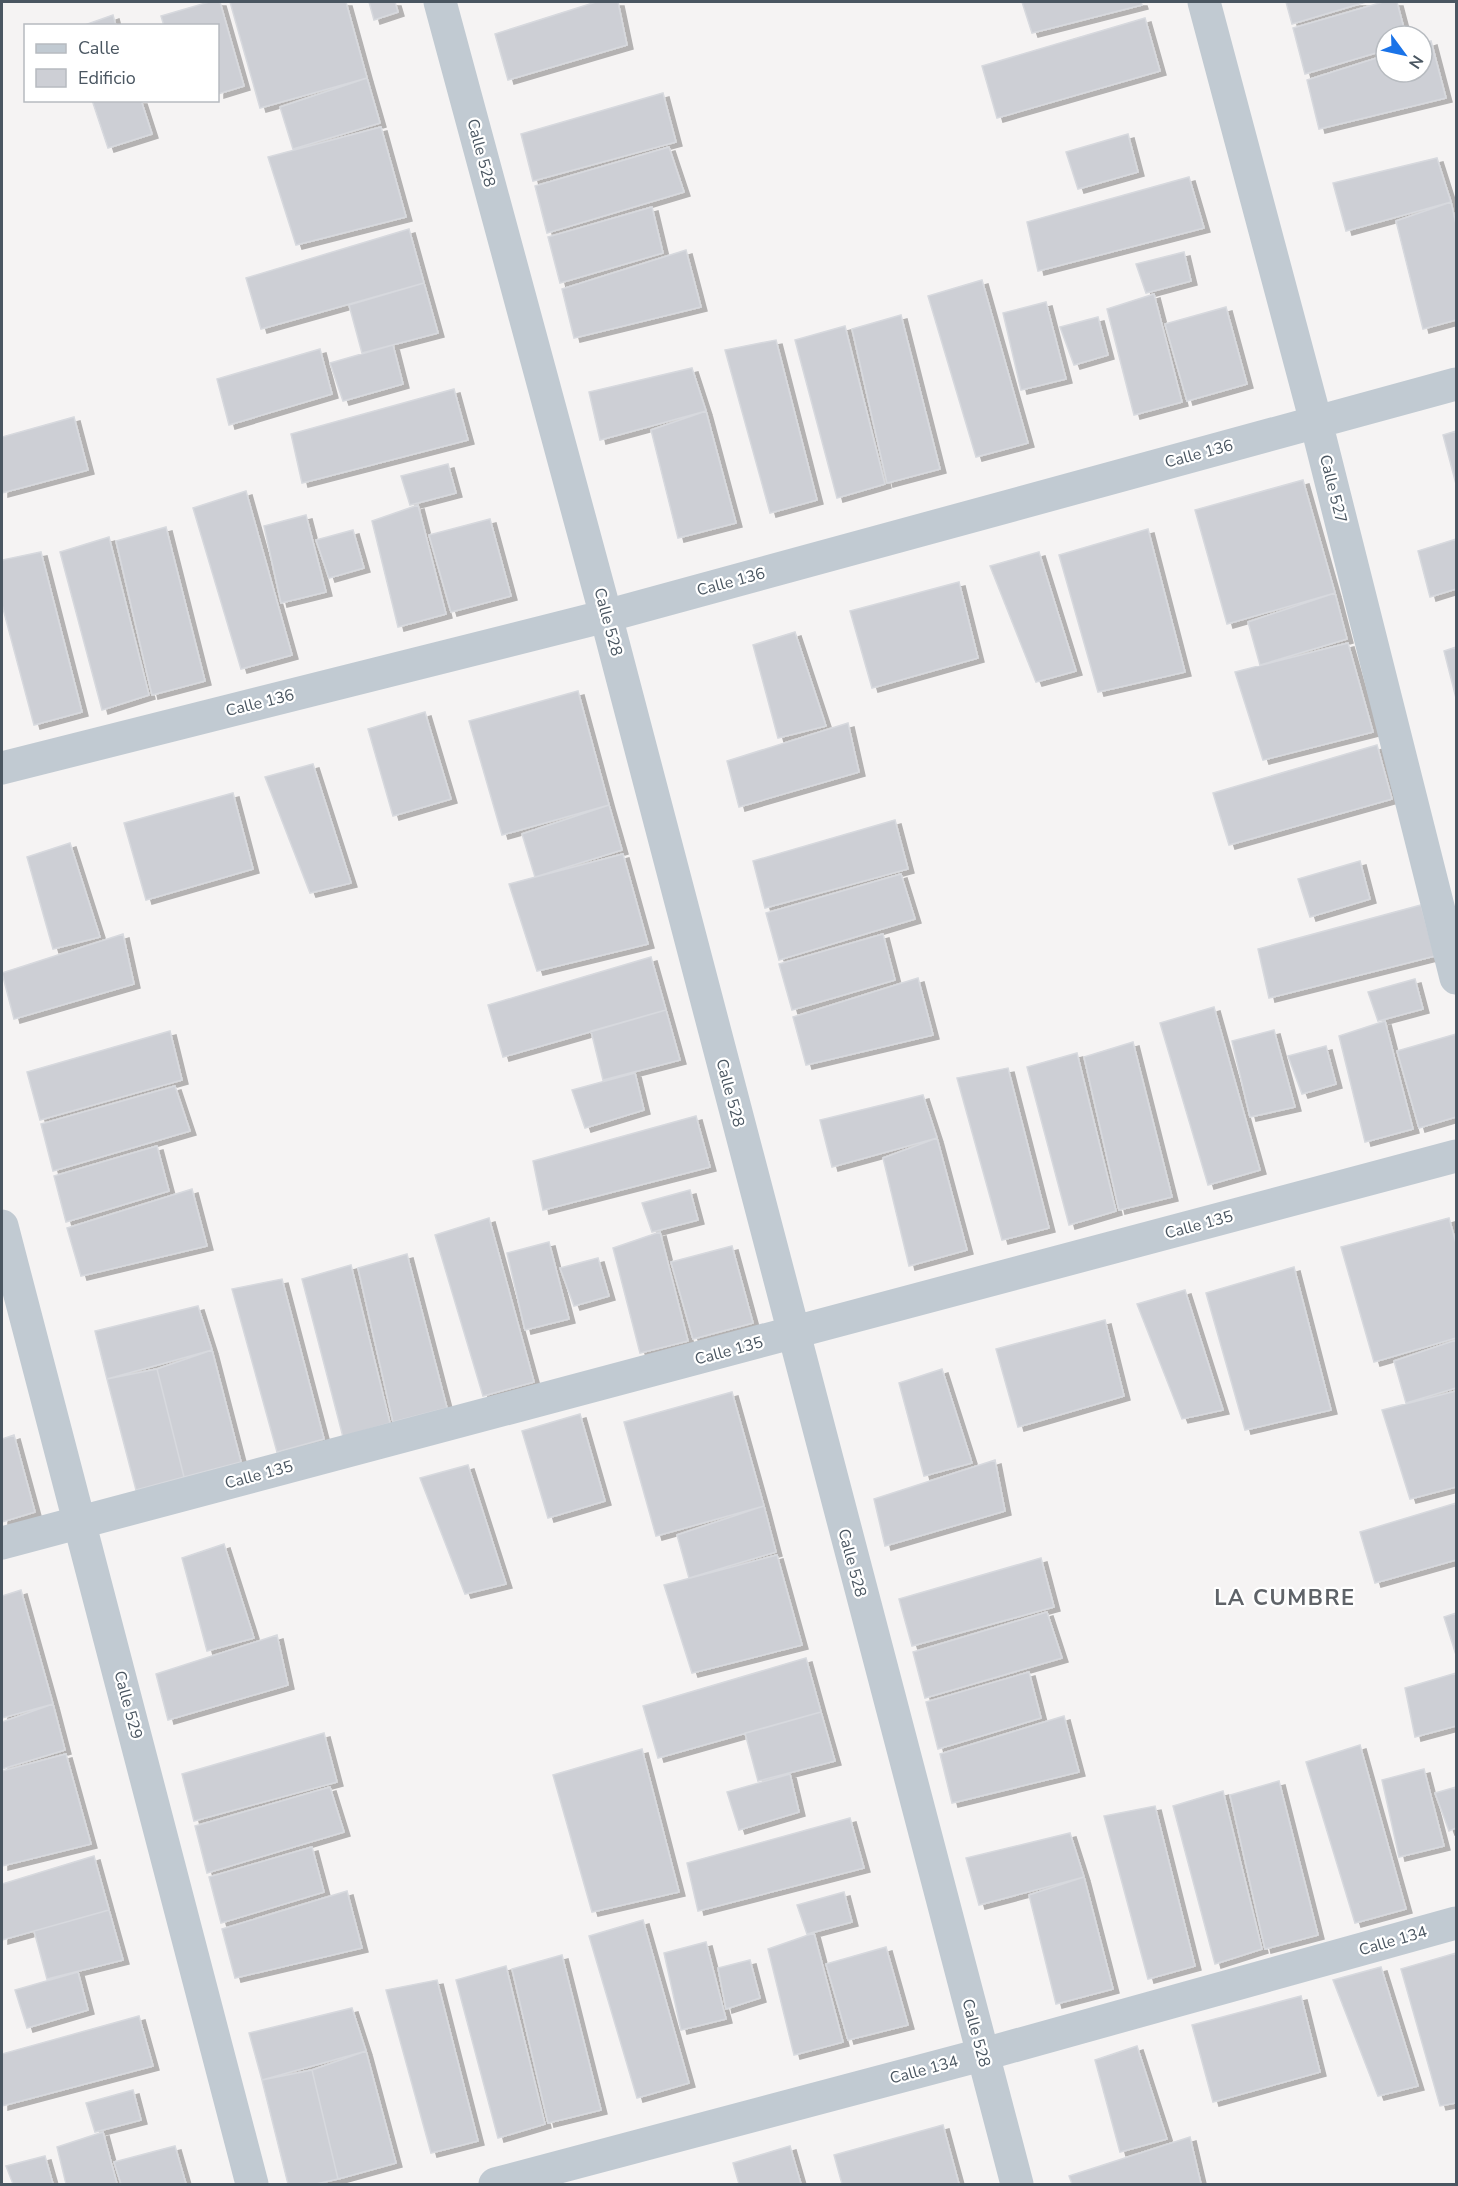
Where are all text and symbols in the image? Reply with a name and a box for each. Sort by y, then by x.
legend [24,24,219,102]
north arrow [1374,24,1434,84]
text: Calle [78,36,120,60]
text: N [1403,51,1428,73]
text: Edificio [78,66,136,90]
street label: Calle 528 [461,116,501,190]
street label: Calle 136 [1162,434,1236,474]
street label: Calle 527 [1314,452,1352,526]
street label: Calle 136 [694,562,768,602]
street label: Calle 528 [588,585,628,659]
street label: Calle 136 [223,684,297,722]
street label: Calle 528 [710,1056,750,1130]
street label: Calle 135 [1162,1205,1236,1245]
street label: Calle 135 [692,1331,766,1371]
street label: Calle 135 [222,1455,296,1495]
street label: Calle 528 [832,1526,872,1600]
district label: LA CUMBRE [1214,1583,1356,1613]
street label: Calle 529 [108,1668,148,1742]
street label: Calle 134 [1356,1921,1430,1961]
street label: Calle 528 [956,1996,996,2070]
street label: Calle 134 [887,2050,961,2090]

